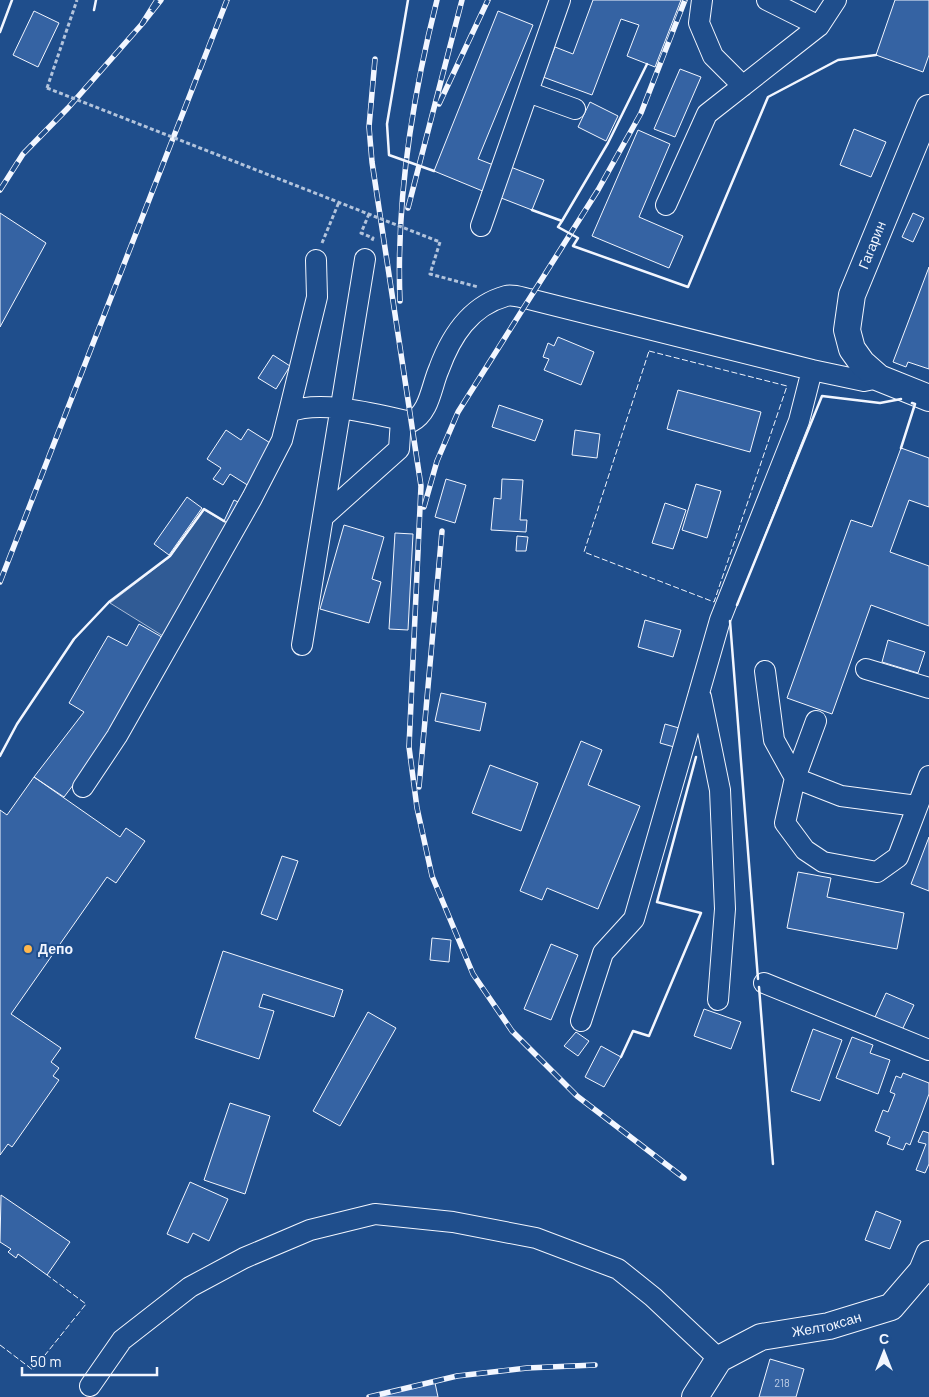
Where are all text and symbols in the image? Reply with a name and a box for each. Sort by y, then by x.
street label: Гагарин [854,218,889,271]
place label: Депо [38,940,73,957]
marker: Депо [22,943,34,955]
street label: Желтоксан [790,1308,863,1340]
north arrow [859,1327,909,1377]
text: С [879,1330,889,1347]
scale bar [22,1344,158,1376]
text: 50 m [30,1352,62,1370]
house number: 218 [774,1376,790,1389]

